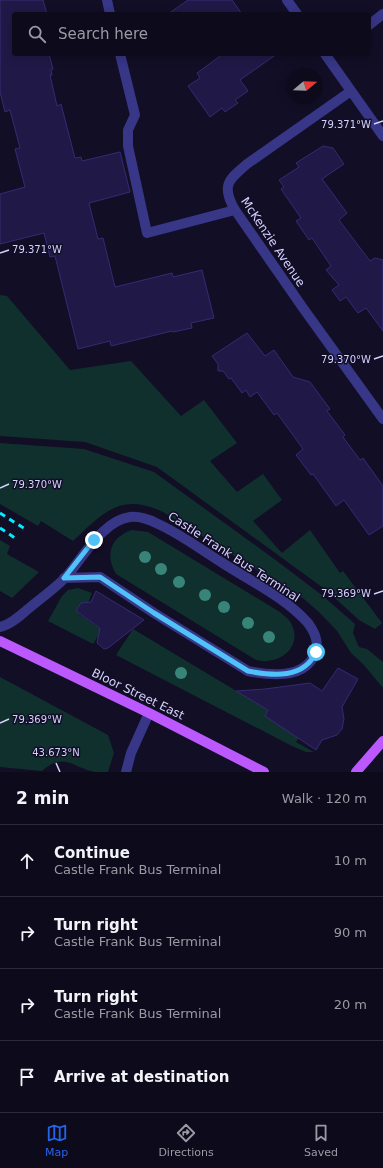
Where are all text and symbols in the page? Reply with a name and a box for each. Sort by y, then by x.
search box [12,12,371,56]
icon: search [26,23,48,45]
text: Search here [58,25,148,43]
north arrow [287,68,323,104]
text: 79.371°W [321,119,371,130]
street label: McKenzie Avenue [238,195,308,289]
text: 79.371°W [12,244,62,255]
text: 79.370°W [321,354,371,365]
text: 79.370°W [12,479,62,490]
street label: Castle Frank Bus Terminal [165,509,303,605]
route end [85,531,103,549]
text: 79.369°W [321,588,371,599]
route start [307,643,325,661]
street label: Bloor Street East [89,666,187,723]
text: 79.369°W [12,714,62,725]
text: 43.673°N [32,747,80,758]
text: 2 min [16,788,69,808]
text: Walk · 120 m [282,791,367,806]
text: Continue [54,844,130,862]
icon: ahead [16,850,38,872]
text: 10 m [334,853,367,868]
text: Castle Frank Bus Terminal [54,862,221,877]
text: Turn right [54,916,138,934]
icon: right [16,922,38,944]
text: 90 m [334,925,367,940]
text: Castle Frank Bus Terminal [54,934,221,949]
text: Turn right [54,988,138,1006]
icon: right [16,994,38,1016]
text: 20 m [334,997,367,1012]
text: Castle Frank Bus Terminal [54,1006,221,1021]
icon: arrive [16,1066,38,1088]
text: Arrive at destination [54,1068,229,1086]
tab: Map [45,1122,68,1159]
tab: Directions [158,1122,214,1159]
tab: Saved [304,1122,338,1159]

